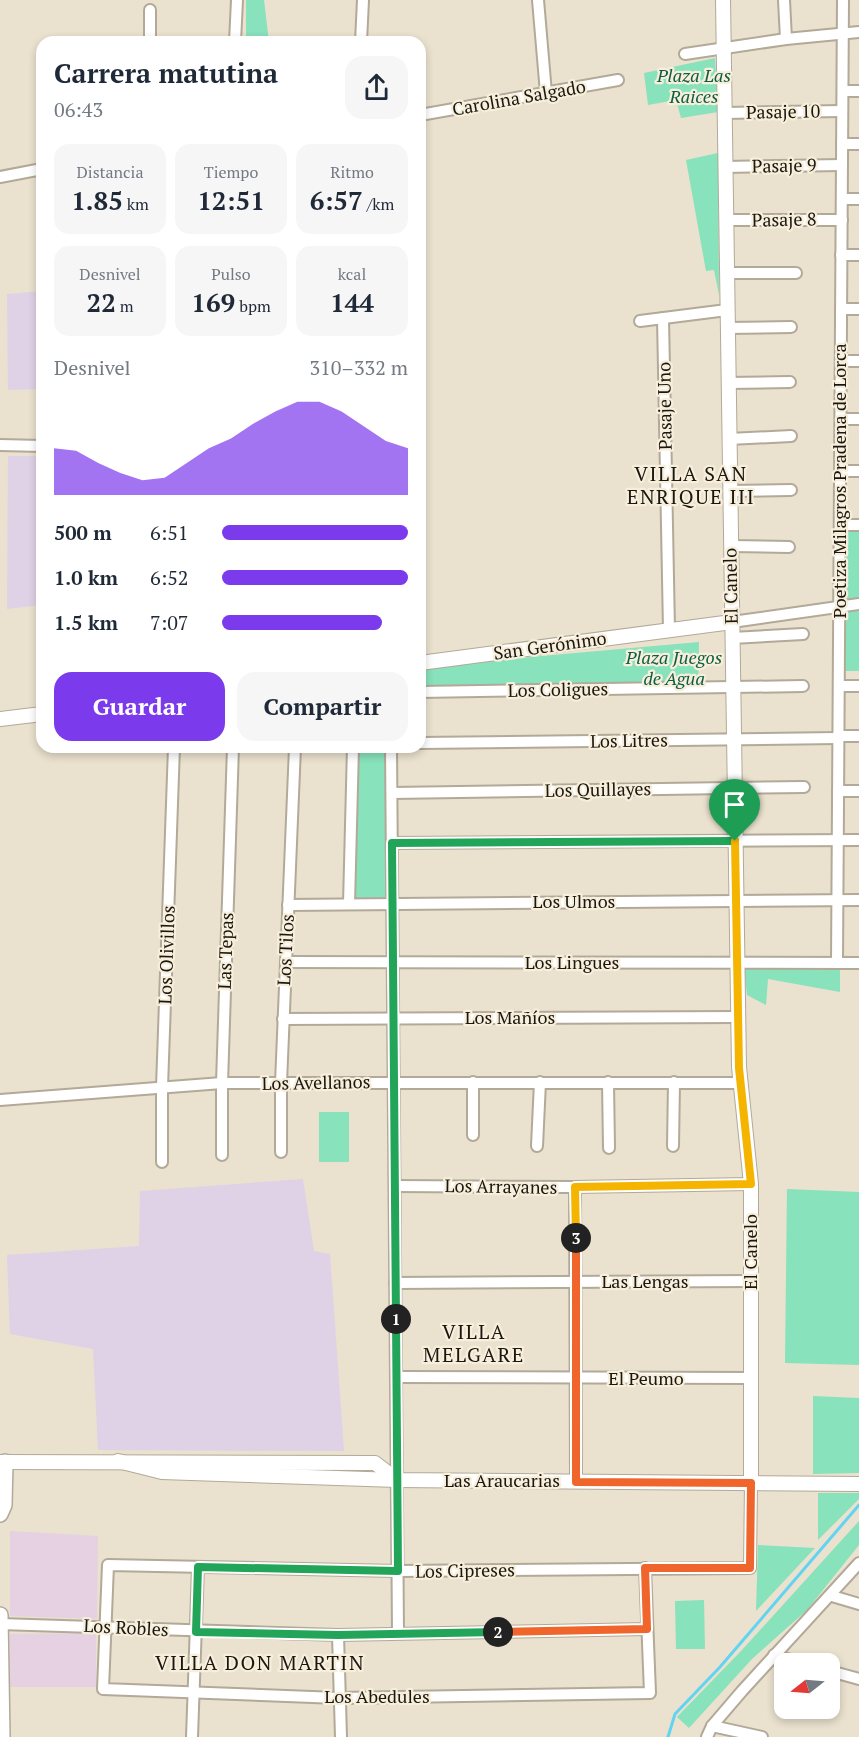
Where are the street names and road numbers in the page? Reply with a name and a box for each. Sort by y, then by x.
street label: Carolina Salgado [450,73,588,121]
street label: Pasaje 10 [746,98,820,124]
street label: Pasaje 9 [751,152,817,178]
street label: Pasaje 8 [751,206,817,232]
street label: Poetiza Milagros Pradena de Lorca [827,343,851,619]
street label: Pasaje Uno [651,362,677,450]
street label: El Canelo [717,548,743,624]
street label: San Gerónimo [492,625,608,665]
street label: Los Coligues [507,676,608,702]
street label: Los Litres [590,727,668,753]
street label: Los Quillayes [544,776,651,802]
street label: Los Ulmos [533,889,615,913]
street label: Los Olivillos [152,905,180,1005]
street label: Las Tepas [212,912,238,990]
street label: Los Tilos [271,914,299,986]
street label: Los Lingues [525,950,619,974]
street label: Los Mañíos [465,1005,555,1029]
street label: Los Avellanos [261,1069,371,1095]
street label: Los Arrayanes [445,1173,558,1199]
street label: El Canelo [738,1214,762,1290]
street label: Las Lengas [601,1269,689,1293]
street label: El Peumo [608,1366,684,1390]
street label: Las Araucarias [444,1468,560,1492]
street label: Los Cipreses [415,1557,515,1583]
street label: Los Robles [83,1613,169,1641]
street label: Los Abedules [324,1684,430,1708]

